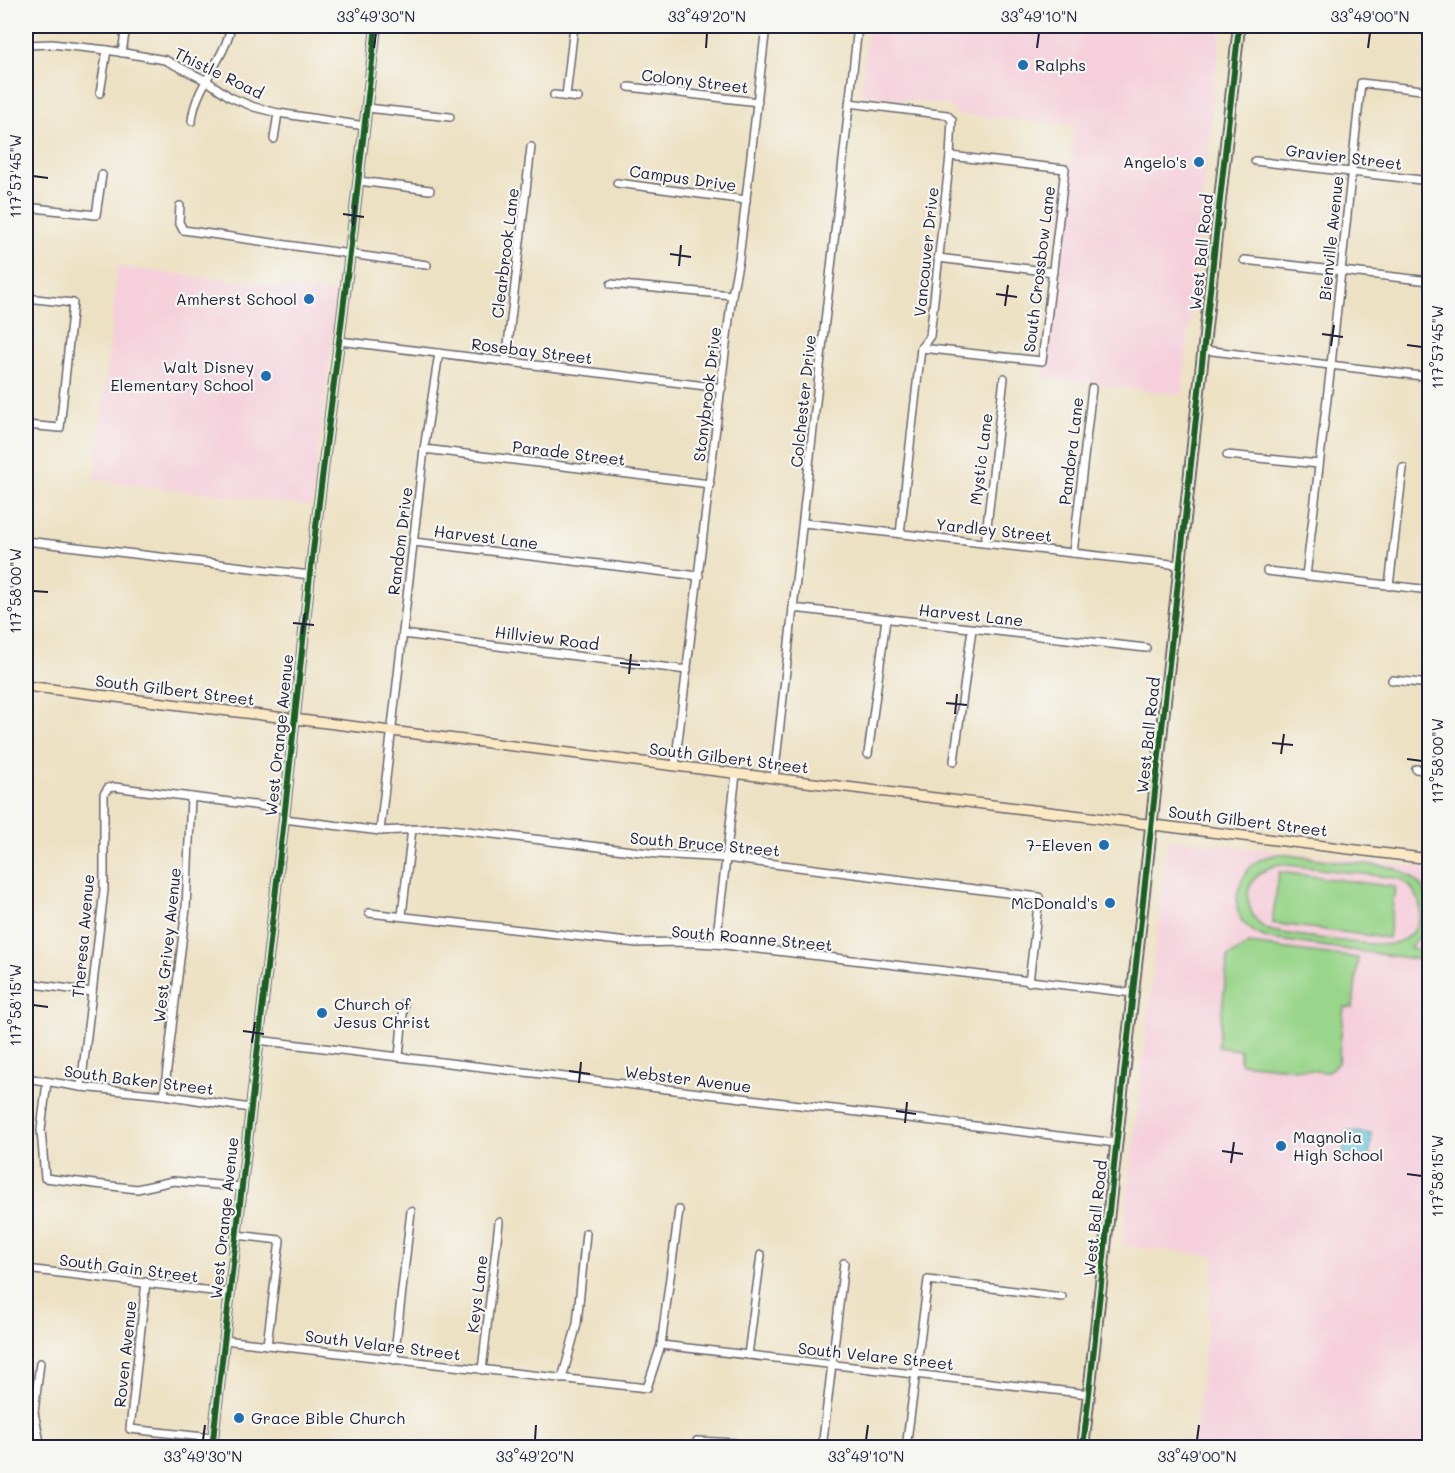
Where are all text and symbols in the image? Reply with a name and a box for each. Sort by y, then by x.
text: 33°49'30"N [337,6,415,26]
text: 33°49'20"N [668,6,746,26]
text: 33°49'10"N [1001,6,1077,26]
text: 33°49'00"N [1330,6,1410,26]
street label: Thistle Road [171,42,267,103]
place label: Ralphs [1035,54,1086,75]
marker: Ralphs [1016,58,1030,72]
street label: Colony Street [640,64,750,97]
text: 117°57'45"W [5,134,25,218]
street label: Gravier Street [1285,139,1404,174]
place label: Angelo's [1123,151,1187,172]
marker: Angelo's [1192,155,1206,169]
street label: Campus Drive [628,160,738,195]
street label: Bienville Avenue [1314,174,1347,301]
street label: South Crossbow Lane [1018,185,1059,353]
street label: Clearbrook Lane [486,186,523,319]
street label: Vancouver Drive [908,186,943,318]
street label: West Ball Road [1184,193,1217,311]
place label: Amherst School [176,288,297,309]
marker: Amherst School [302,292,316,306]
text: 117°57'45"W [1427,305,1447,389]
street label: Stonybrook Drive [688,325,725,463]
street label: Rosebay Street [470,333,594,368]
street label: Colchester Drive [785,333,820,468]
place label: Walt Disney Elementary School [110,356,254,395]
marker: Walt Disney Elementary School [259,369,273,383]
street label: Pandora Lane [1053,396,1088,506]
street label: Mystic Lane [964,412,997,506]
street label: Parade Street [511,435,627,470]
street label: Random Drive [382,486,417,596]
street label: Yardley Street [935,513,1053,546]
street label: Harvest Lane [433,520,539,553]
text: 117°58'00"W [5,548,25,634]
street label: Harvest Lane [918,599,1024,630]
street label: Hillview Road [494,621,600,654]
street label: West Orange Avenue [260,653,297,817]
street label: South Gilbert Street [94,669,256,710]
street label: West Ball Road [1131,676,1164,794]
text: 117°58'00"W [1427,718,1447,804]
street label: South Gilbert Street [648,737,810,778]
street label: South Gilbert Street [1167,800,1329,841]
street label: South Bruce Street [629,826,781,861]
place label: 7-Eleven [1026,834,1092,855]
marker: 7-Eleven [1097,838,1111,852]
street label: West Grivey Avenue [148,866,185,1024]
street label: Theresa Avenue [67,873,98,999]
place label: McDonald's [1011,892,1098,913]
marker: McDonald's [1103,896,1117,910]
street label: South Roanne Street [671,920,834,955]
text: 117°58'15"W [5,964,25,1046]
place label: Church of Jesus Christ [334,993,430,1032]
marker: Church of Jesus Christ [315,1006,329,1020]
street label: South Baker Street [63,1060,215,1099]
street label: Webster Avenue [624,1060,753,1097]
place label: Magnolia High School [1293,1126,1383,1165]
text: 117°58'15"W [1427,1135,1447,1217]
street label: West Orange Avenue [205,1136,242,1300]
marker: Magnolia High School [1274,1139,1288,1153]
street label: West Ball Road [1078,1159,1111,1277]
street label: South Gain Street [58,1249,200,1286]
street label: Keys Lane [461,1254,492,1334]
street label: Roven Avenue [108,1299,141,1408]
street label: South Velare Street [304,1325,462,1364]
street label: South Velare Street [797,1337,955,1374]
place label: Grace Bible Church [251,1407,405,1428]
marker: Grace Bible Church [232,1411,246,1425]
text: 33°49'30"N [164,1446,242,1466]
text: 33°49'20"N [496,1446,574,1466]
text: 33°49'10"N [828,1446,904,1466]
text: 33°49'00"N [1157,1446,1237,1466]

